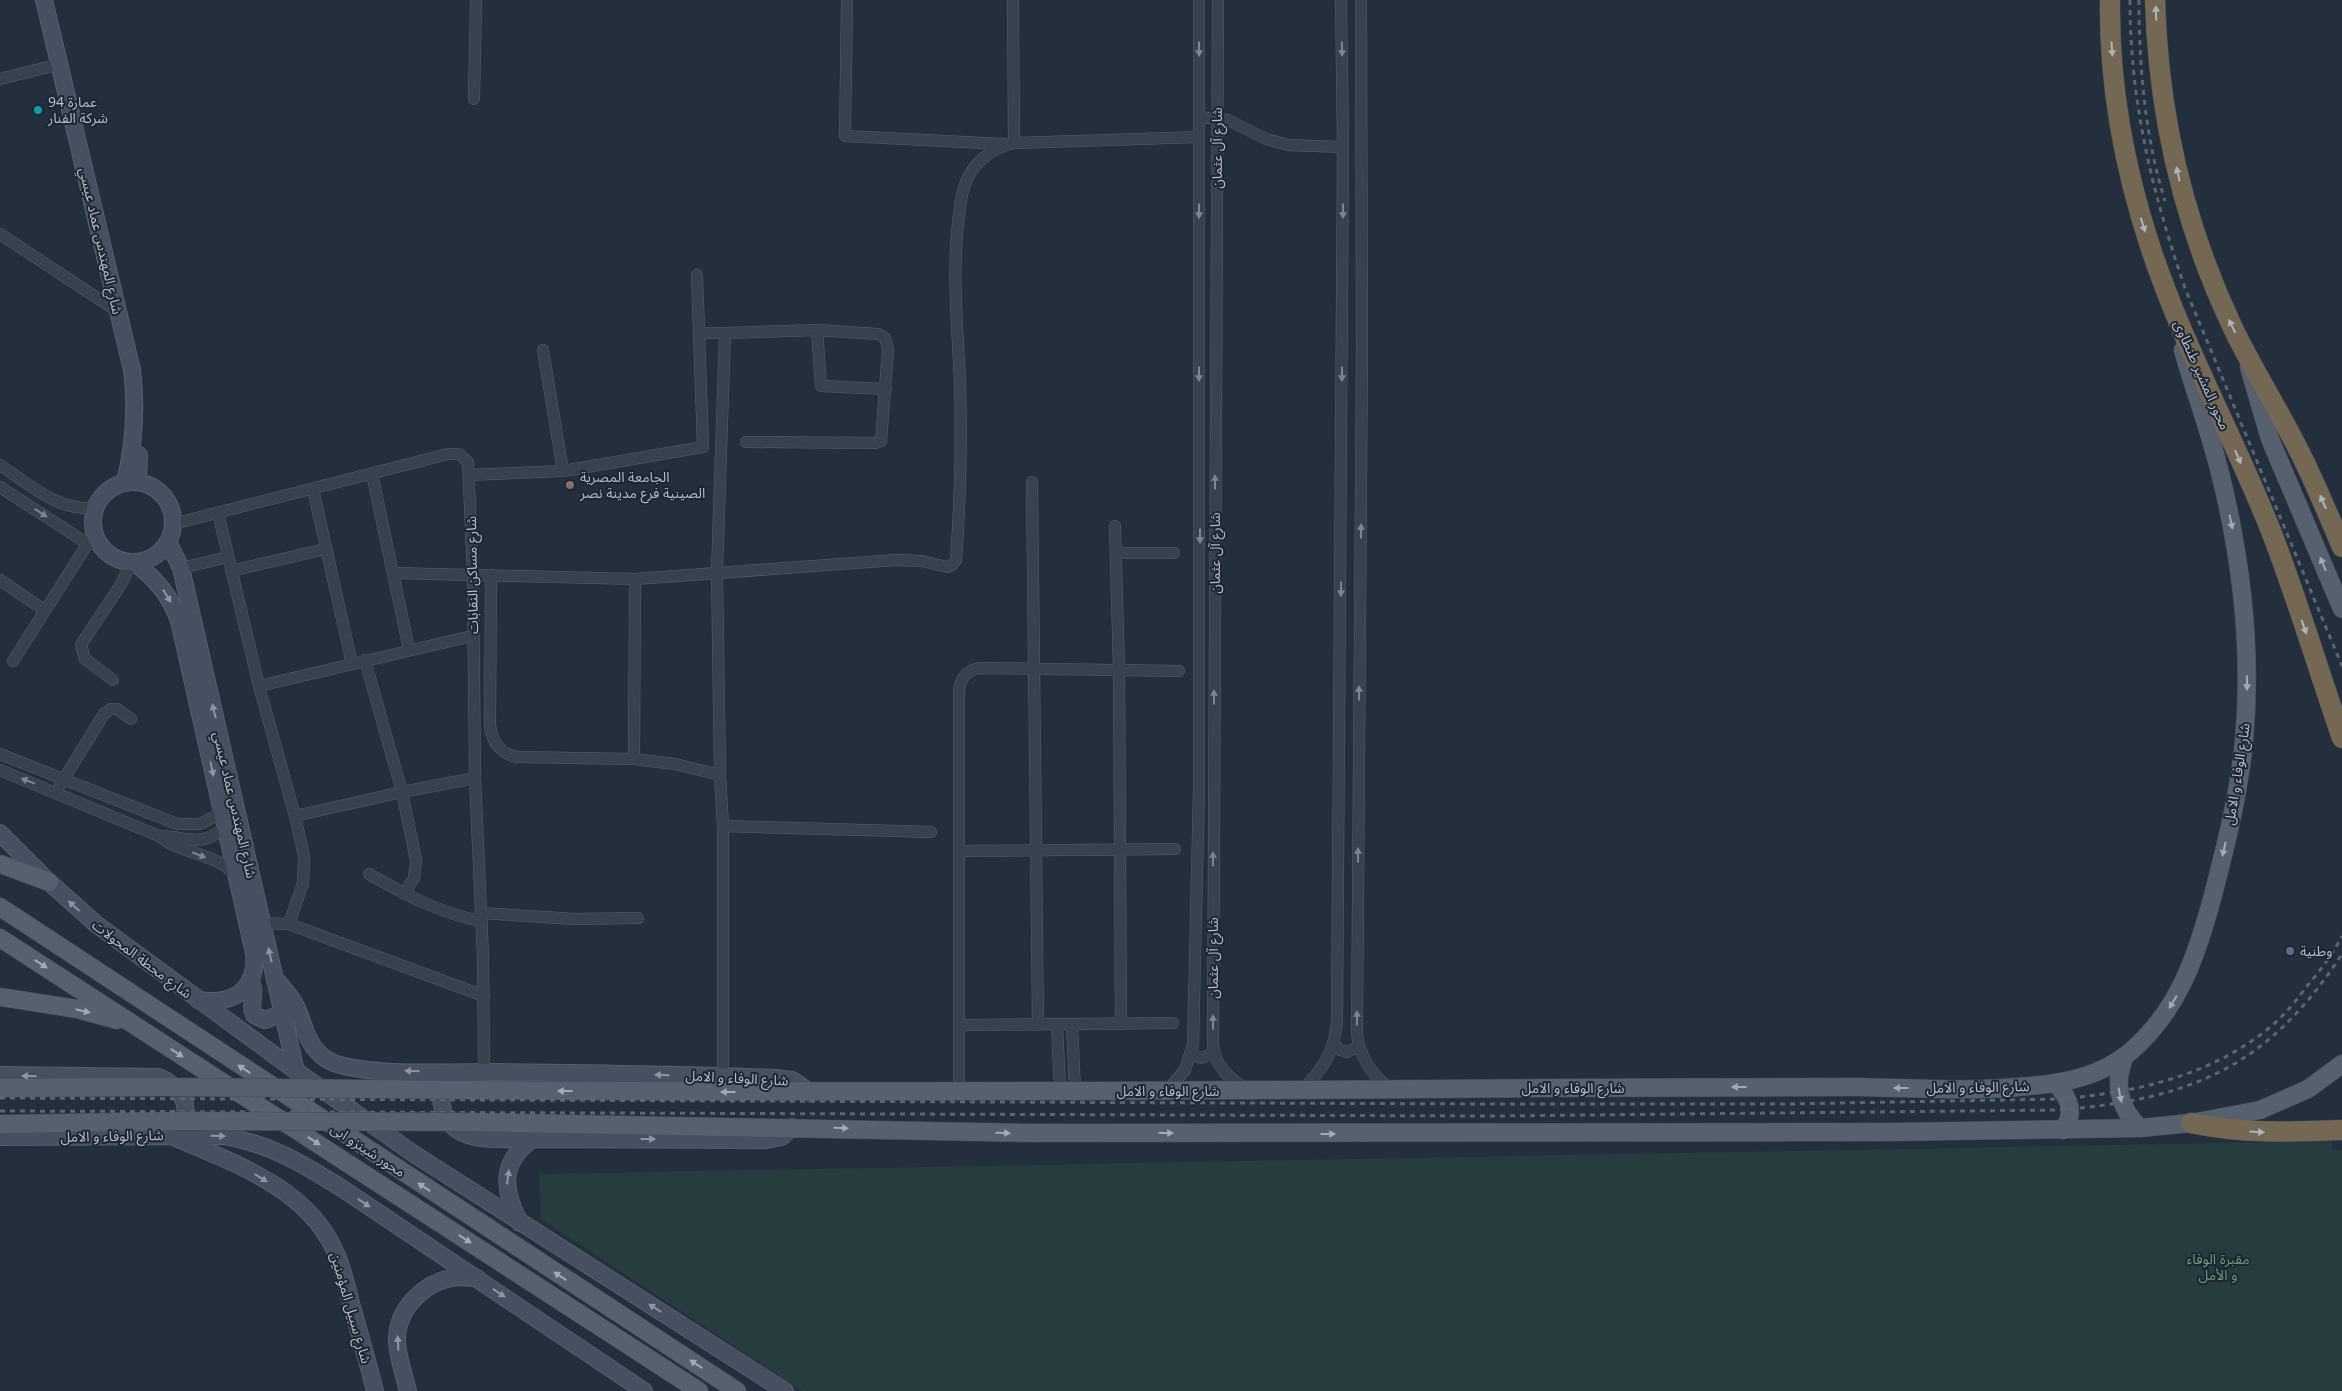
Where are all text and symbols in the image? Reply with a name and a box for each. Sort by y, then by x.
one-way arrow [2151,5,2159,21]
one-way arrow [1195,41,1203,57]
one-way arrow [1338,41,1346,57]
one-way arrow [2108,41,2116,57]
place label: عمارة 94 شركة الفنار [47,92,108,127]
marker: عمارة 94 شركة الفنار [32,104,44,116]
street label: شارع آل عثمان [1207,107,1228,189]
street label: شارع المهندس عماد عيسي [73,166,128,317]
one-way arrow [2174,166,2182,181]
one-way arrow [1195,203,1203,219]
one-way arrow [1339,203,1347,219]
one-way arrow [2140,218,2148,233]
street label: محور المشير طنطاوى [2170,317,2235,433]
one-way arrow [2228,319,2236,333]
one-way arrow [1195,366,1203,382]
one-way arrow [1338,366,1346,382]
one-way arrow [2235,450,2243,464]
place label: الجامعة المصرية الصينية فرع مدينة نصر [579,467,705,504]
one-way arrow [1211,474,1219,490]
marker: الجامعة المصرية الصينية فرع مدينة نصر [564,479,576,491]
one-way arrow [2318,495,2326,509]
one-way arrow [35,508,48,517]
street label: شارع آل عثمان [1205,512,1226,594]
one-way arrow [2227,514,2235,529]
street label: شارع مساكن النقابات [461,516,484,634]
one-way arrow [1357,522,1365,538]
one-way arrow [1196,528,1204,544]
one-way arrow [2319,556,2327,571]
one-way arrow [1336,581,1344,597]
one-way arrow [162,589,172,602]
one-way arrow [2300,620,2308,635]
one-way arrow [2243,675,2251,691]
one-way arrow [1355,685,1363,701]
one-way arrow [1210,689,1218,705]
one-way arrow [210,704,218,719]
street label: شارع الوفاء و الامل [2219,721,2256,827]
street label: شارع المهندس عماد عيسي [207,730,262,881]
one-way arrow [208,762,216,777]
one-way arrow [20,777,35,785]
one-way arrow [2220,842,2228,857]
one-way arrow [1354,847,1362,863]
one-way arrow [1210,851,1218,867]
one-way arrow [192,852,207,859]
one-way arrow [69,900,81,912]
street label: شارع محطة المحولات [87,915,196,1004]
street label: شارع آل عثمان [1203,917,1224,999]
place label: وطنية [2300,941,2333,960]
marker: وطنية [2284,945,2296,957]
one-way arrow [266,947,274,962]
one-way arrow [34,960,48,969]
one-way arrow [2168,996,2178,1009]
one-way arrow [75,1007,90,1015]
one-way arrow [1353,1010,1361,1026]
one-way arrow [1209,1014,1217,1030]
one-way arrow [171,1048,184,1058]
one-way arrow [237,1064,251,1074]
street label: شارع الوفاء و الامل [685,1065,789,1092]
one-way arrow [404,1067,420,1075]
one-way arrow [21,1071,37,1079]
one-way arrow [654,1071,670,1079]
street label: شارع الوفاء و الامل [1926,1076,2030,1099]
street label: شارع الوفاء و الامل [1521,1078,1625,1099]
street label: شارع الوفاء و الامل [1116,1081,1220,1102]
one-way arrow [1731,1083,1747,1091]
one-way arrow [1893,1083,1909,1091]
one-way arrow [557,1086,573,1094]
one-way arrow [2117,1087,2125,1103]
one-way arrow [719,1088,735,1096]
street label: محور شينزو ابى [327,1118,409,1181]
street label: شارع الوفاء و الامل [60,1125,164,1148]
one-way arrow [833,1125,849,1133]
one-way arrow [2249,1128,2265,1136]
one-way arrow [996,1129,1012,1137]
one-way arrow [1158,1129,1174,1137]
one-way arrow [1321,1130,1337,1138]
one-way arrow [211,1133,227,1141]
one-way arrow [640,1135,656,1143]
one-way arrow [307,1136,320,1146]
one-way arrow [504,1168,512,1184]
one-way arrow [255,1173,268,1183]
one-way arrow [417,1182,431,1192]
one-way arrow [358,1198,371,1208]
one-way arrow [458,1234,471,1244]
park label: مقبرة الوفاء و الأمل [2186,1249,2250,1284]
street label: شارع سبيل المؤمنين [325,1250,376,1366]
one-way arrow [553,1271,567,1280]
one-way arrow [492,1288,506,1298]
one-way arrow [649,1304,662,1313]
one-way arrow [393,1335,401,1351]
one-way arrow [690,1360,703,1369]

